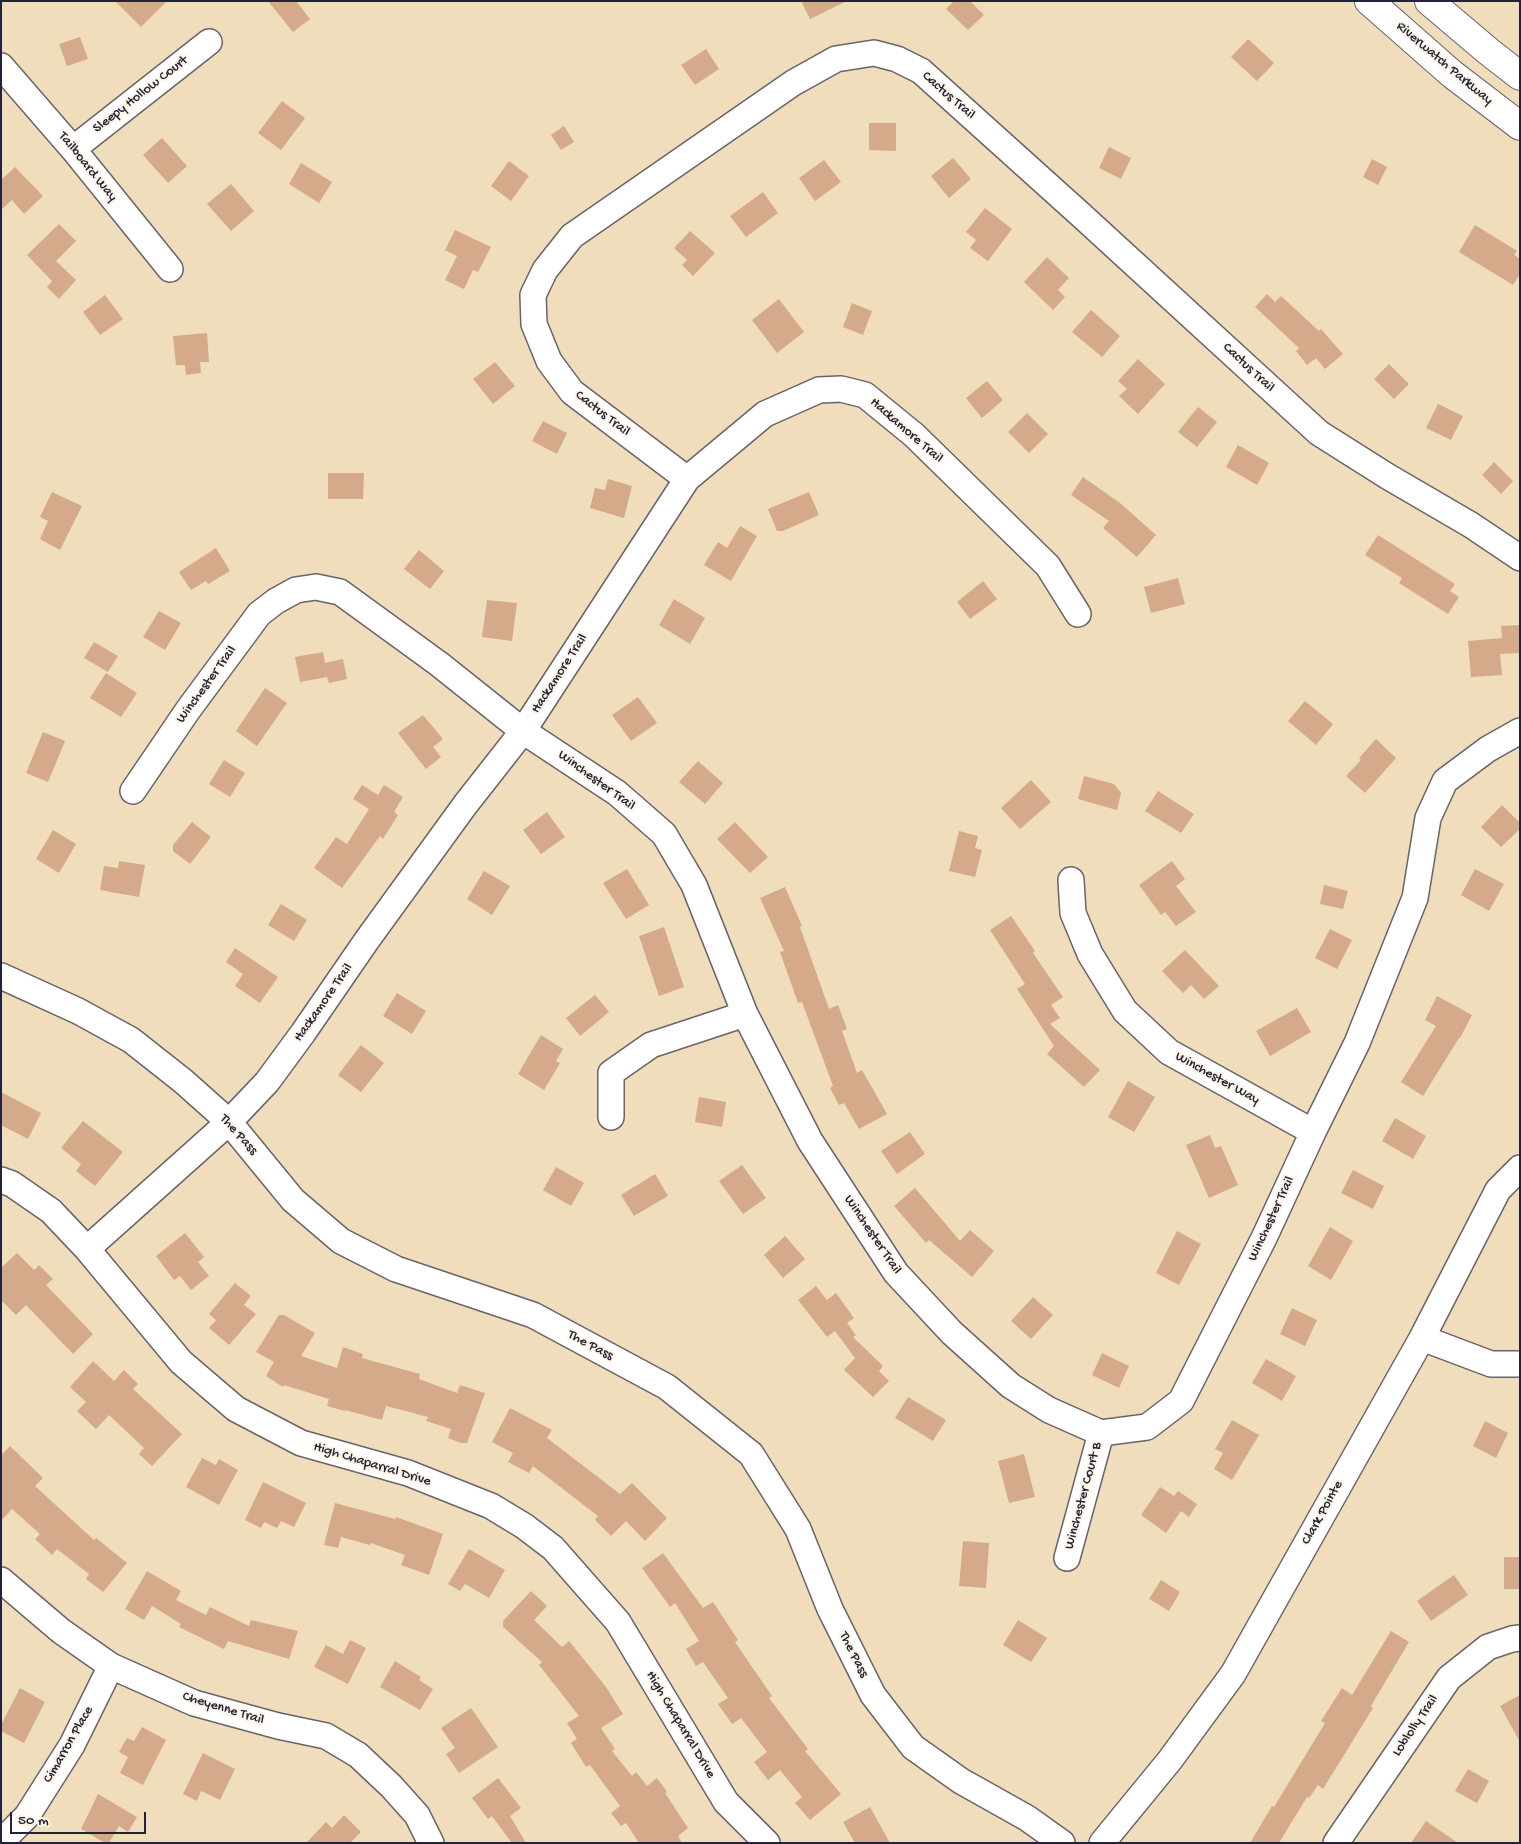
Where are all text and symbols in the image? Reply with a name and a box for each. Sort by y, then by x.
street label: Riverwatch Parkway [1392,19,1496,109]
street label: Sleepy Hollow Court [90,53,192,137]
street label: Cactus Trail [918,68,978,124]
street label: Tailboard Way [54,129,120,205]
street label: Cactus Trail [1218,340,1278,396]
street label: Cactus Trail [571,387,633,441]
street label: Hackamore Trail [866,395,946,467]
street label: Hackamore Trail [528,631,592,717]
street label: Winchester Trail [173,643,241,727]
street label: Winchester Trail [554,747,638,815]
street label: Hackamore Trail [291,961,357,1045]
street label: Winchester Way [1172,1049,1262,1109]
street label: The Pass [215,1111,261,1159]
street label: Winchester Trail [1245,1174,1299,1264]
street label: Winchester Trail [839,1192,905,1278]
street label: The Pass [564,1327,616,1365]
street label: High Chaparral Drive [311,1439,433,1491]
street label: Winchester Court B [1062,1441,1106,1551]
street label: Clark Pointe [1299,1478,1347,1548]
street label: The Pass [834,1629,872,1681]
street label: High Chaparral Drive [641,1668,719,1782]
street label: Cheyenne Trail [180,1689,266,1729]
street label: Loblolly Trail [1389,1692,1443,1760]
street label: Cimarron Place [40,1704,98,1786]
scale bar [12,1802,149,1834]
text: 50 m [18,1812,49,1830]

